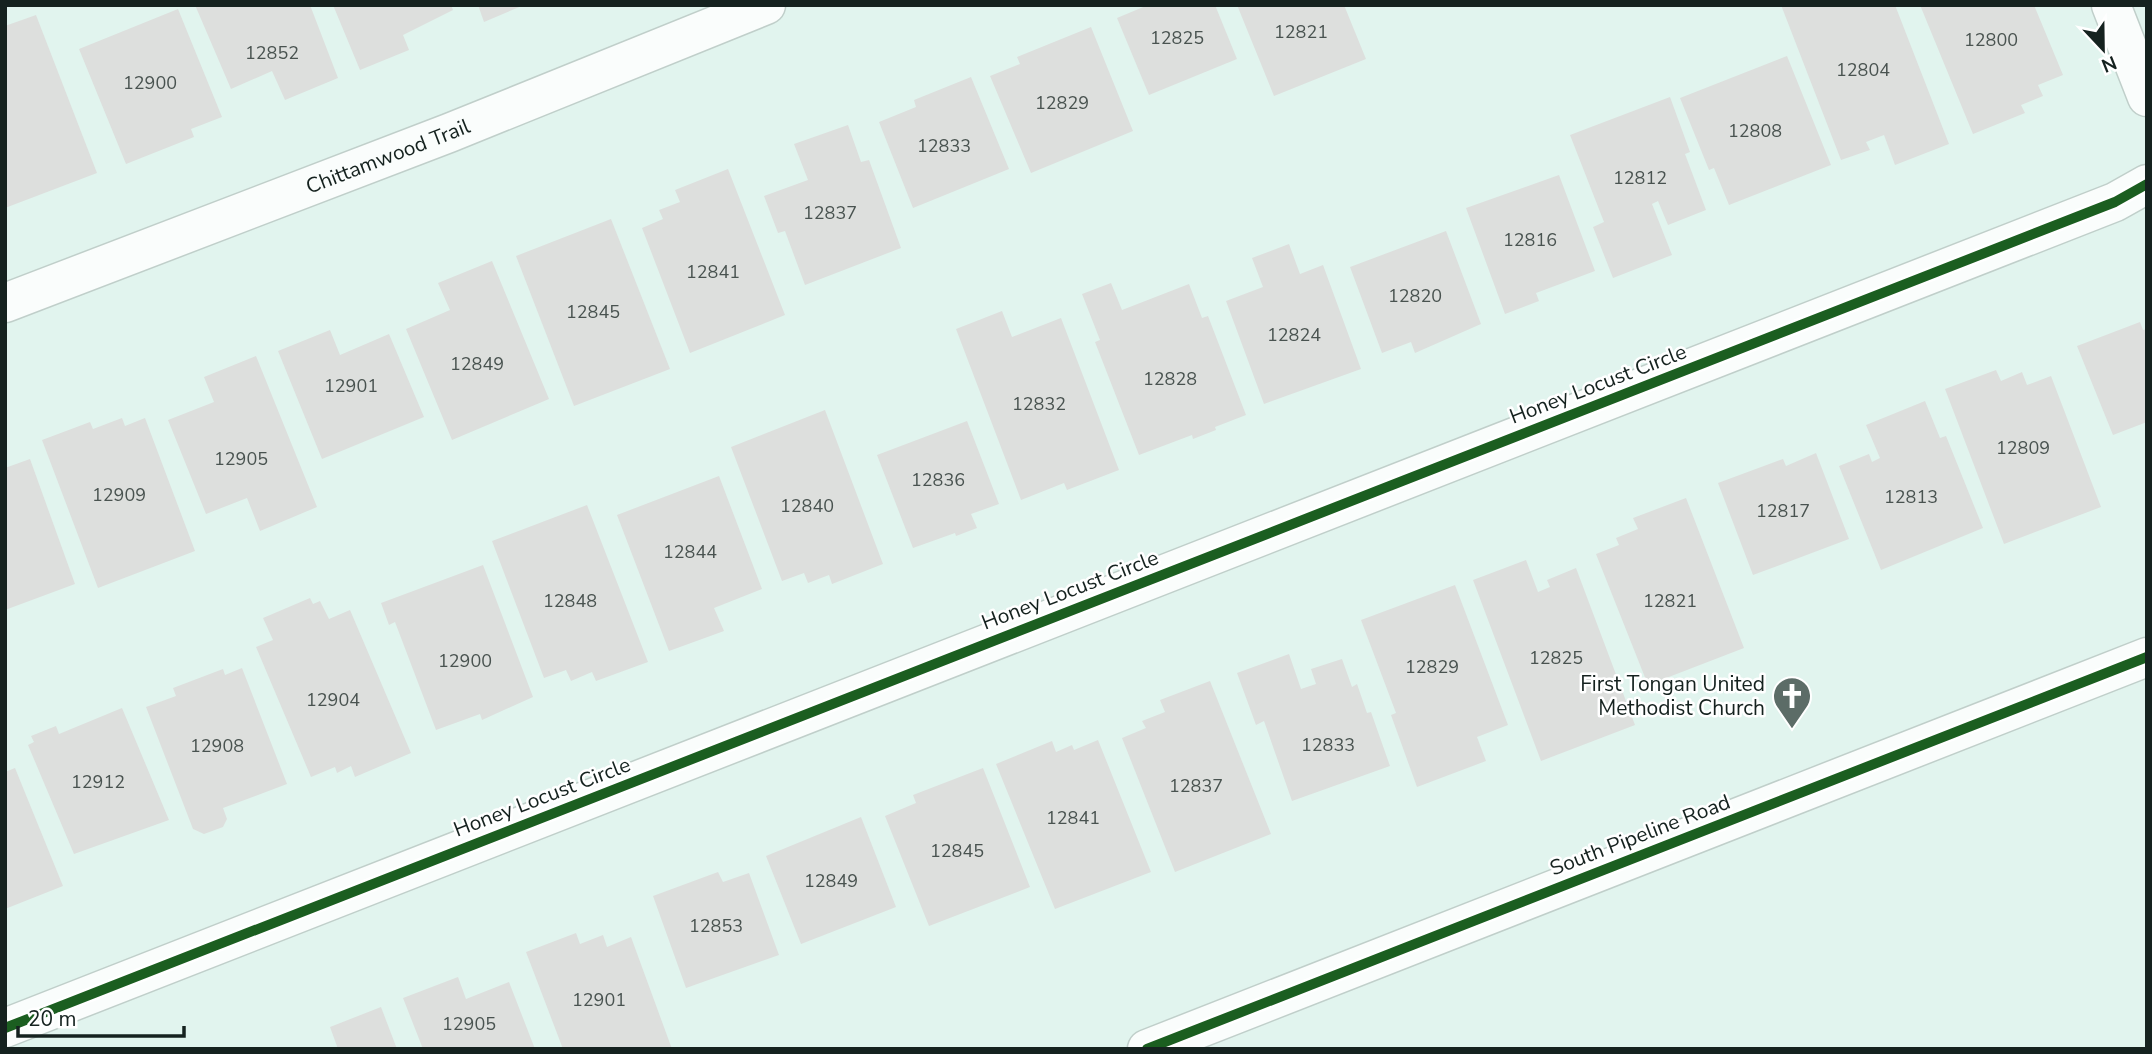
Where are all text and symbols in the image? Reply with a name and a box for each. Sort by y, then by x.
north arrow [2068,14,2138,84]
house number: 12821 [1274,20,1328,44]
house number: 12825 [1150,26,1204,50]
house number: 12800 [1964,28,2018,52]
house number: 12852 [245,41,299,65]
text: N [2098,49,2120,79]
house number: 12804 [1836,58,1890,82]
house number: 12900 [123,71,177,95]
house number: 12829 [1035,91,1089,115]
street label: Chittamwood Trail [302,112,475,201]
house number: 12808 [1728,119,1782,143]
house number: 12833 [917,134,971,158]
house number: 12812 [1613,166,1667,190]
house number: 12837 [803,201,857,225]
house number: 12816 [1503,228,1557,252]
house number: 12841 [686,260,740,284]
house number: 12820 [1388,284,1442,308]
house number: 12845 [566,300,620,324]
house number: 12824 [1267,323,1321,347]
street label: Honey Locust Circle [1505,337,1691,431]
house number: 12849 [450,352,504,376]
house number: 12828 [1143,367,1197,391]
house number: 12901 [324,374,378,398]
house number: 12832 [1012,392,1066,416]
house number: 12809 [1996,436,2050,460]
house number: 12905 [214,447,268,471]
house number: 12836 [911,468,965,492]
house number: 12909 [92,483,146,507]
house number: 12813 [1884,485,1938,509]
house number: 12840 [780,494,834,518]
house number: 12817 [1756,499,1810,523]
house number: 12844 [663,540,717,564]
street label: Honey Locust Circle [977,543,1163,637]
house number: 12848 [543,589,597,613]
house number: 12821 [1643,589,1697,613]
house number: 12825 [1529,646,1583,670]
house number: 12900 [438,649,492,673]
house number: 12829 [1405,655,1459,679]
place label: First Tongan United Methodist Church [1580,670,1765,722]
church icon: First Tongan United Methodist Church [1771,675,1813,730]
house number: 12904 [306,688,360,712]
house number: 12833 [1301,733,1355,757]
house number: 12908 [190,734,244,758]
street label: Honey Locust Circle [449,750,635,844]
house number: 12912 [71,770,125,794]
house number: 12837 [1169,774,1223,798]
street label: South Pipeline Road [1546,788,1734,882]
house number: 12841 [1046,806,1100,830]
house number: 12845 [930,839,984,863]
house number: 12849 [804,869,858,893]
house number: 12853 [689,914,743,938]
house number: 12901 [572,988,626,1012]
scale bar [18,995,184,1038]
text: 20 m [28,1005,77,1033]
house number: 12905 [442,1012,496,1036]

